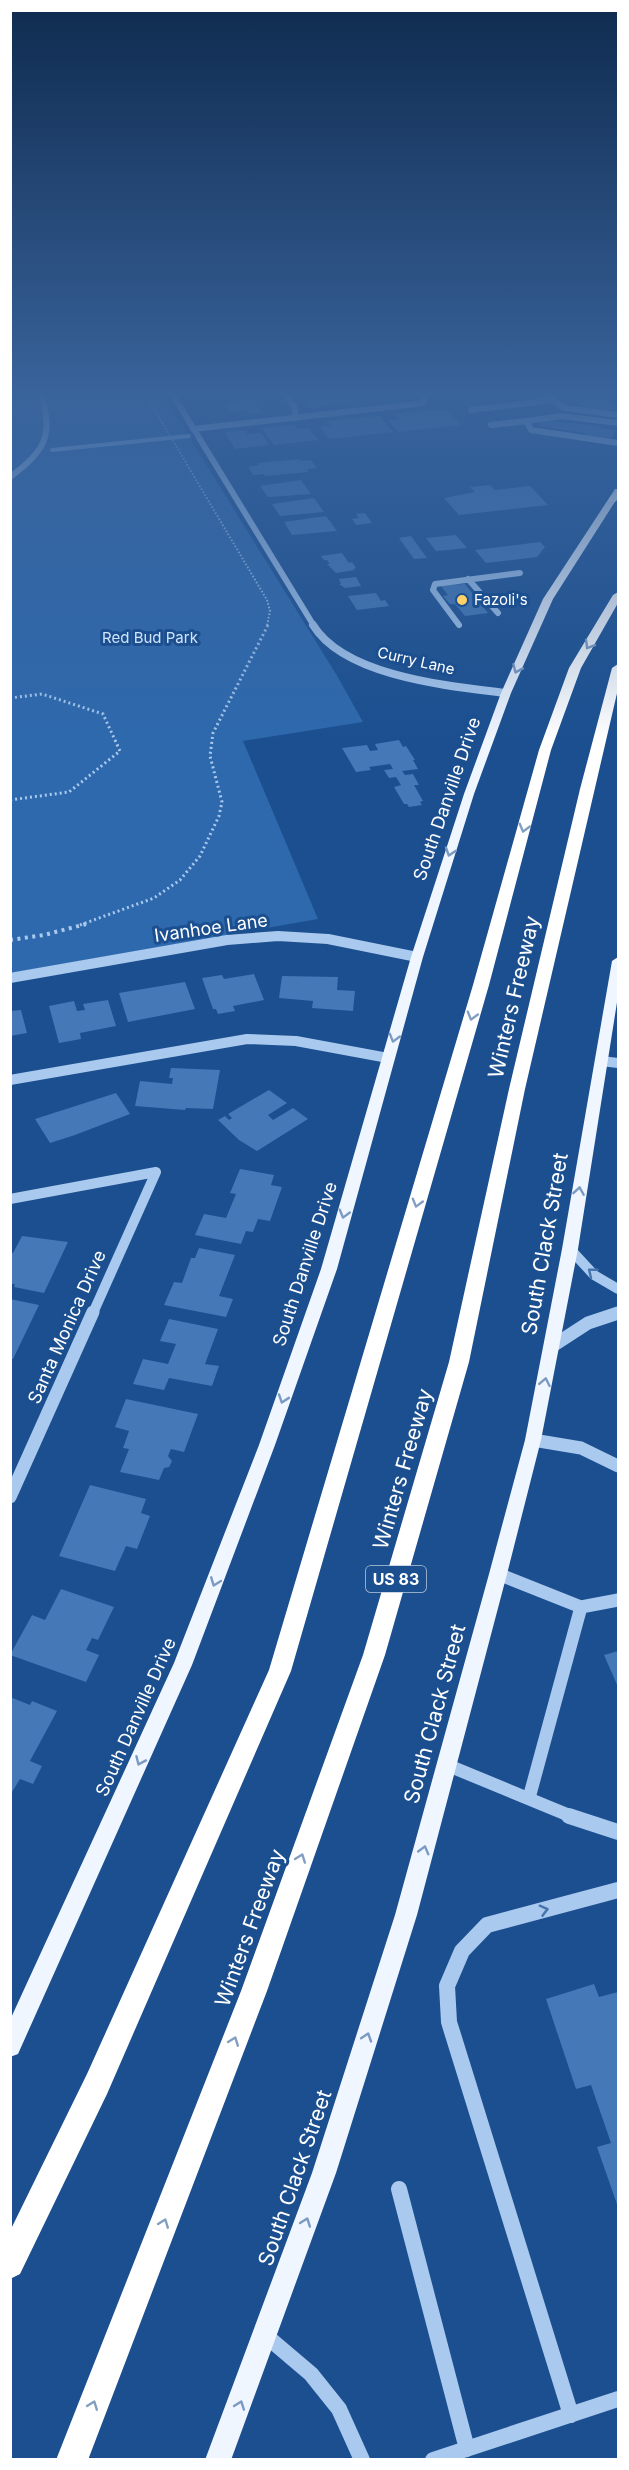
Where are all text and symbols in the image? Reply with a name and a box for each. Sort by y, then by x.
place label: Fazoli's [474,590,528,609]
marker: Fazoli's [455,593,469,607]
park label: Red Bud Park [102,628,199,647]
one-way arrow [584,639,596,649]
street label: Curry Lane [376,642,457,679]
one-way arrow [513,662,525,673]
street label: South Danville Drive [409,714,484,883]
one-way arrow [519,822,531,833]
one-way arrow [445,846,457,857]
street label: Ivanhoe Lane [153,909,269,946]
street label: Winters Freeway [483,913,544,1081]
one-way arrow [467,1010,479,1021]
one-way arrow [388,1033,401,1043]
street label: South Clack Street [516,1151,573,1337]
street label: South Danville Drive [268,1179,341,1349]
one-way arrow [573,1186,585,1195]
one-way arrow [412,1198,424,1208]
one-way arrow [339,1208,351,1219]
street label: Santa Monica Drive [23,1247,110,1407]
one-way arrow [588,1268,599,1279]
one-way arrow [537,1378,550,1388]
street label: Winters Freeway [368,1385,437,1552]
one-way arrow [277,1393,290,1404]
road number: US 83 [366,1566,426,1592]
one-way arrow [209,1576,222,1586]
street label: South Clack Street [399,1621,471,1806]
street label: South Danville Drive [91,1634,180,1799]
one-way arrow [135,1755,147,1766]
street label: Winters Freeway [209,1845,290,2010]
one-way arrow [416,1845,429,1855]
one-way arrow [294,1853,307,1864]
one-way arrow [538,1905,548,1918]
one-way arrow [360,2032,373,2043]
one-way arrow [227,2037,239,2048]
street label: South Clack Street [253,2086,336,2269]
one-way arrow [299,2217,312,2228]
one-way arrow [156,2218,169,2229]
one-way arrow [86,2400,98,2411]
one-way arrow [232,2400,245,2411]

